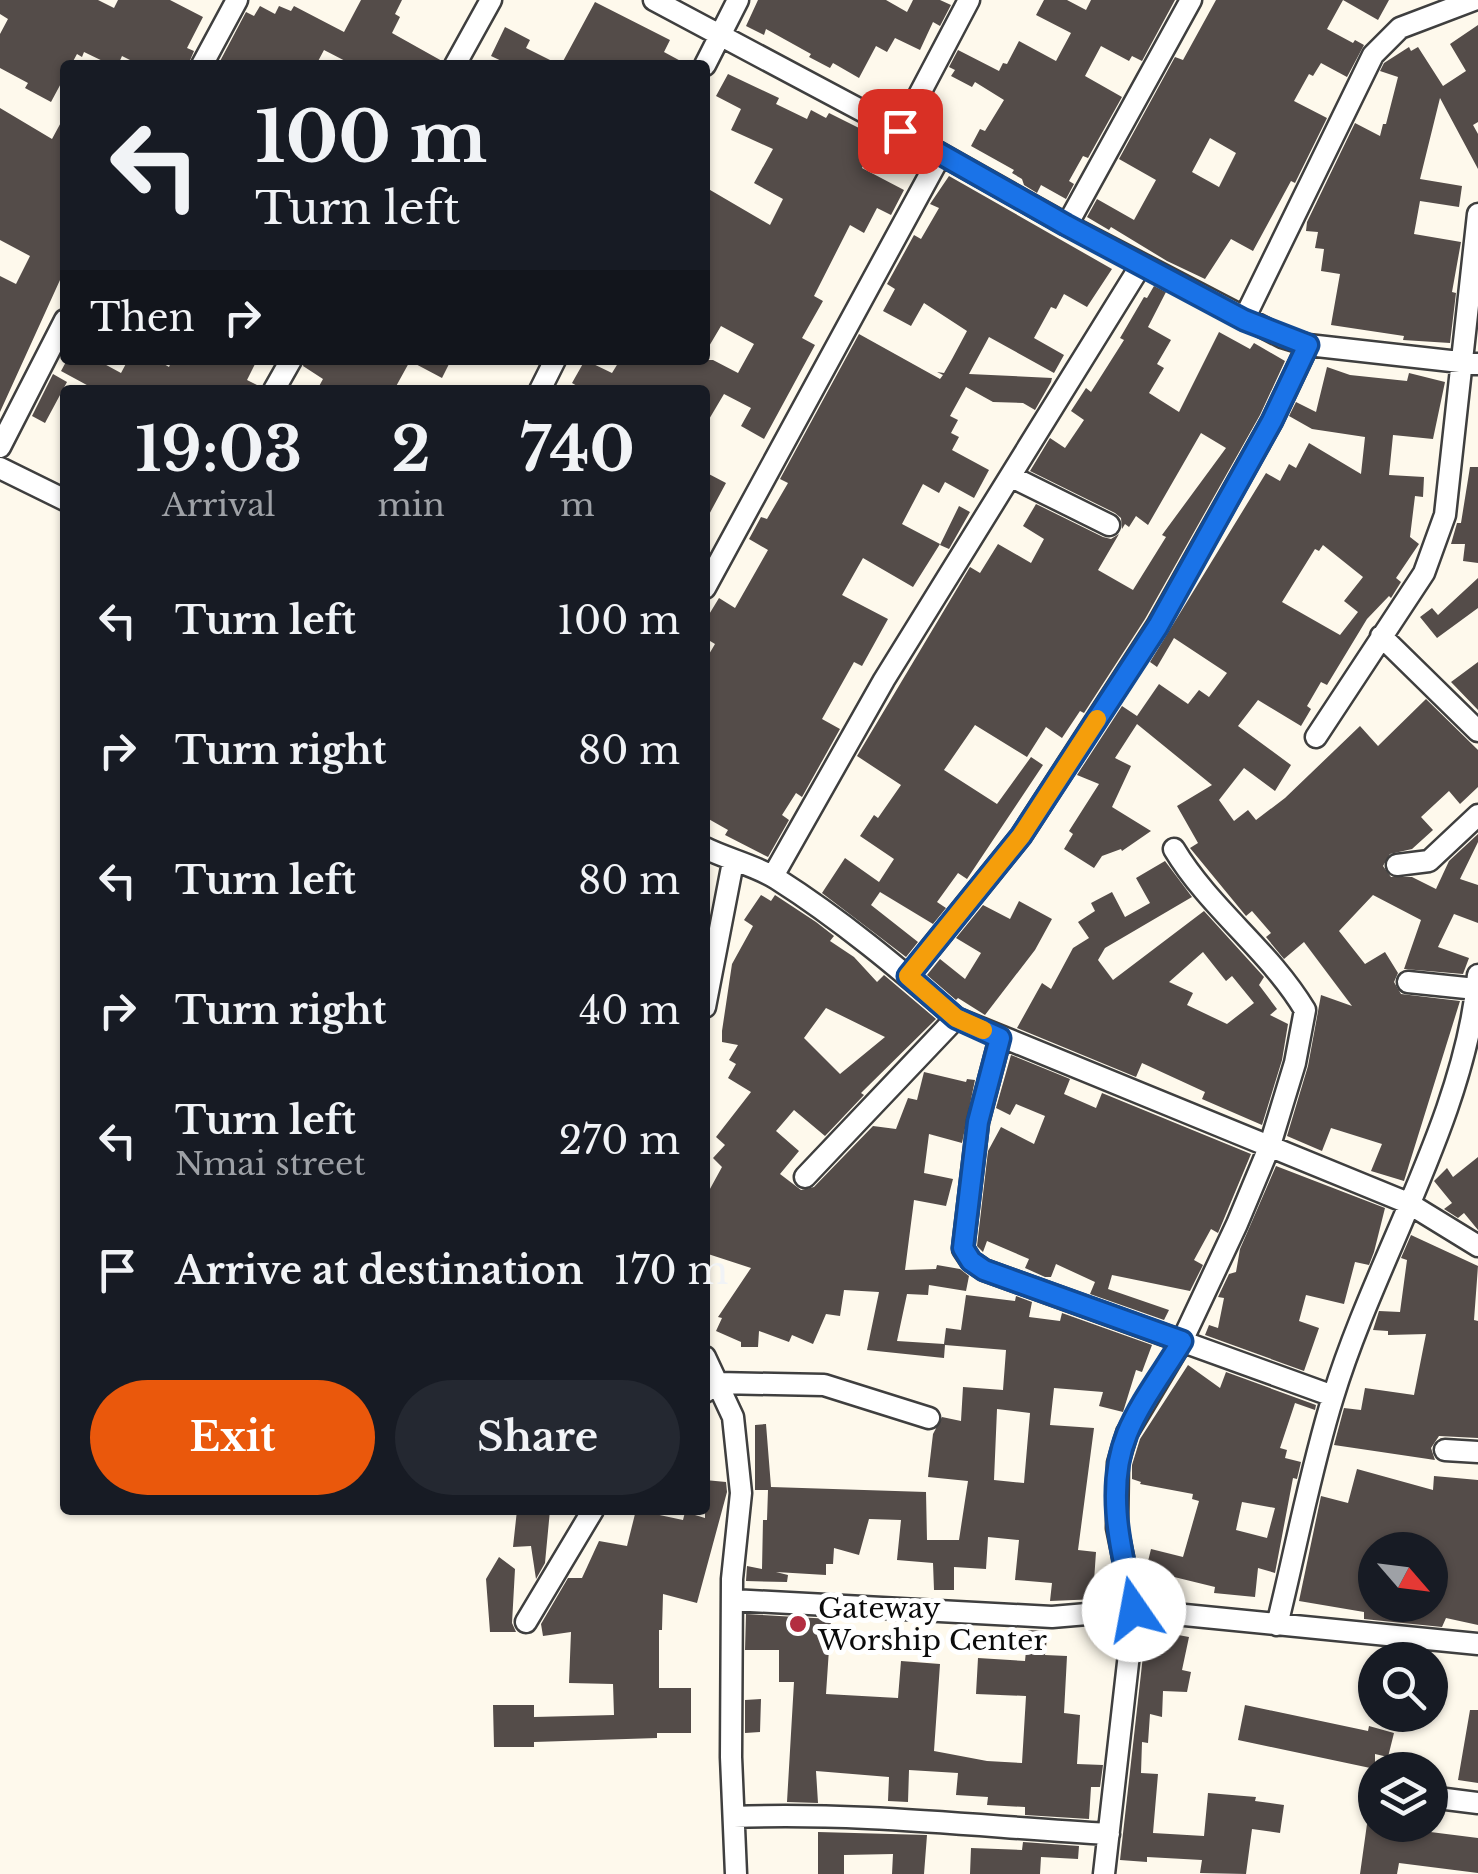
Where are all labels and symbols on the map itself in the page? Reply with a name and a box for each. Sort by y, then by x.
pin [858,89,943,174]
north arrow [1358,1532,1448,1622]
position arrow [1082,1558,1186,1662]
place label: Gateway Worship Center [817,1591,1047,1658]
marker: Gateway Worship Center [787,1613,809,1635]

